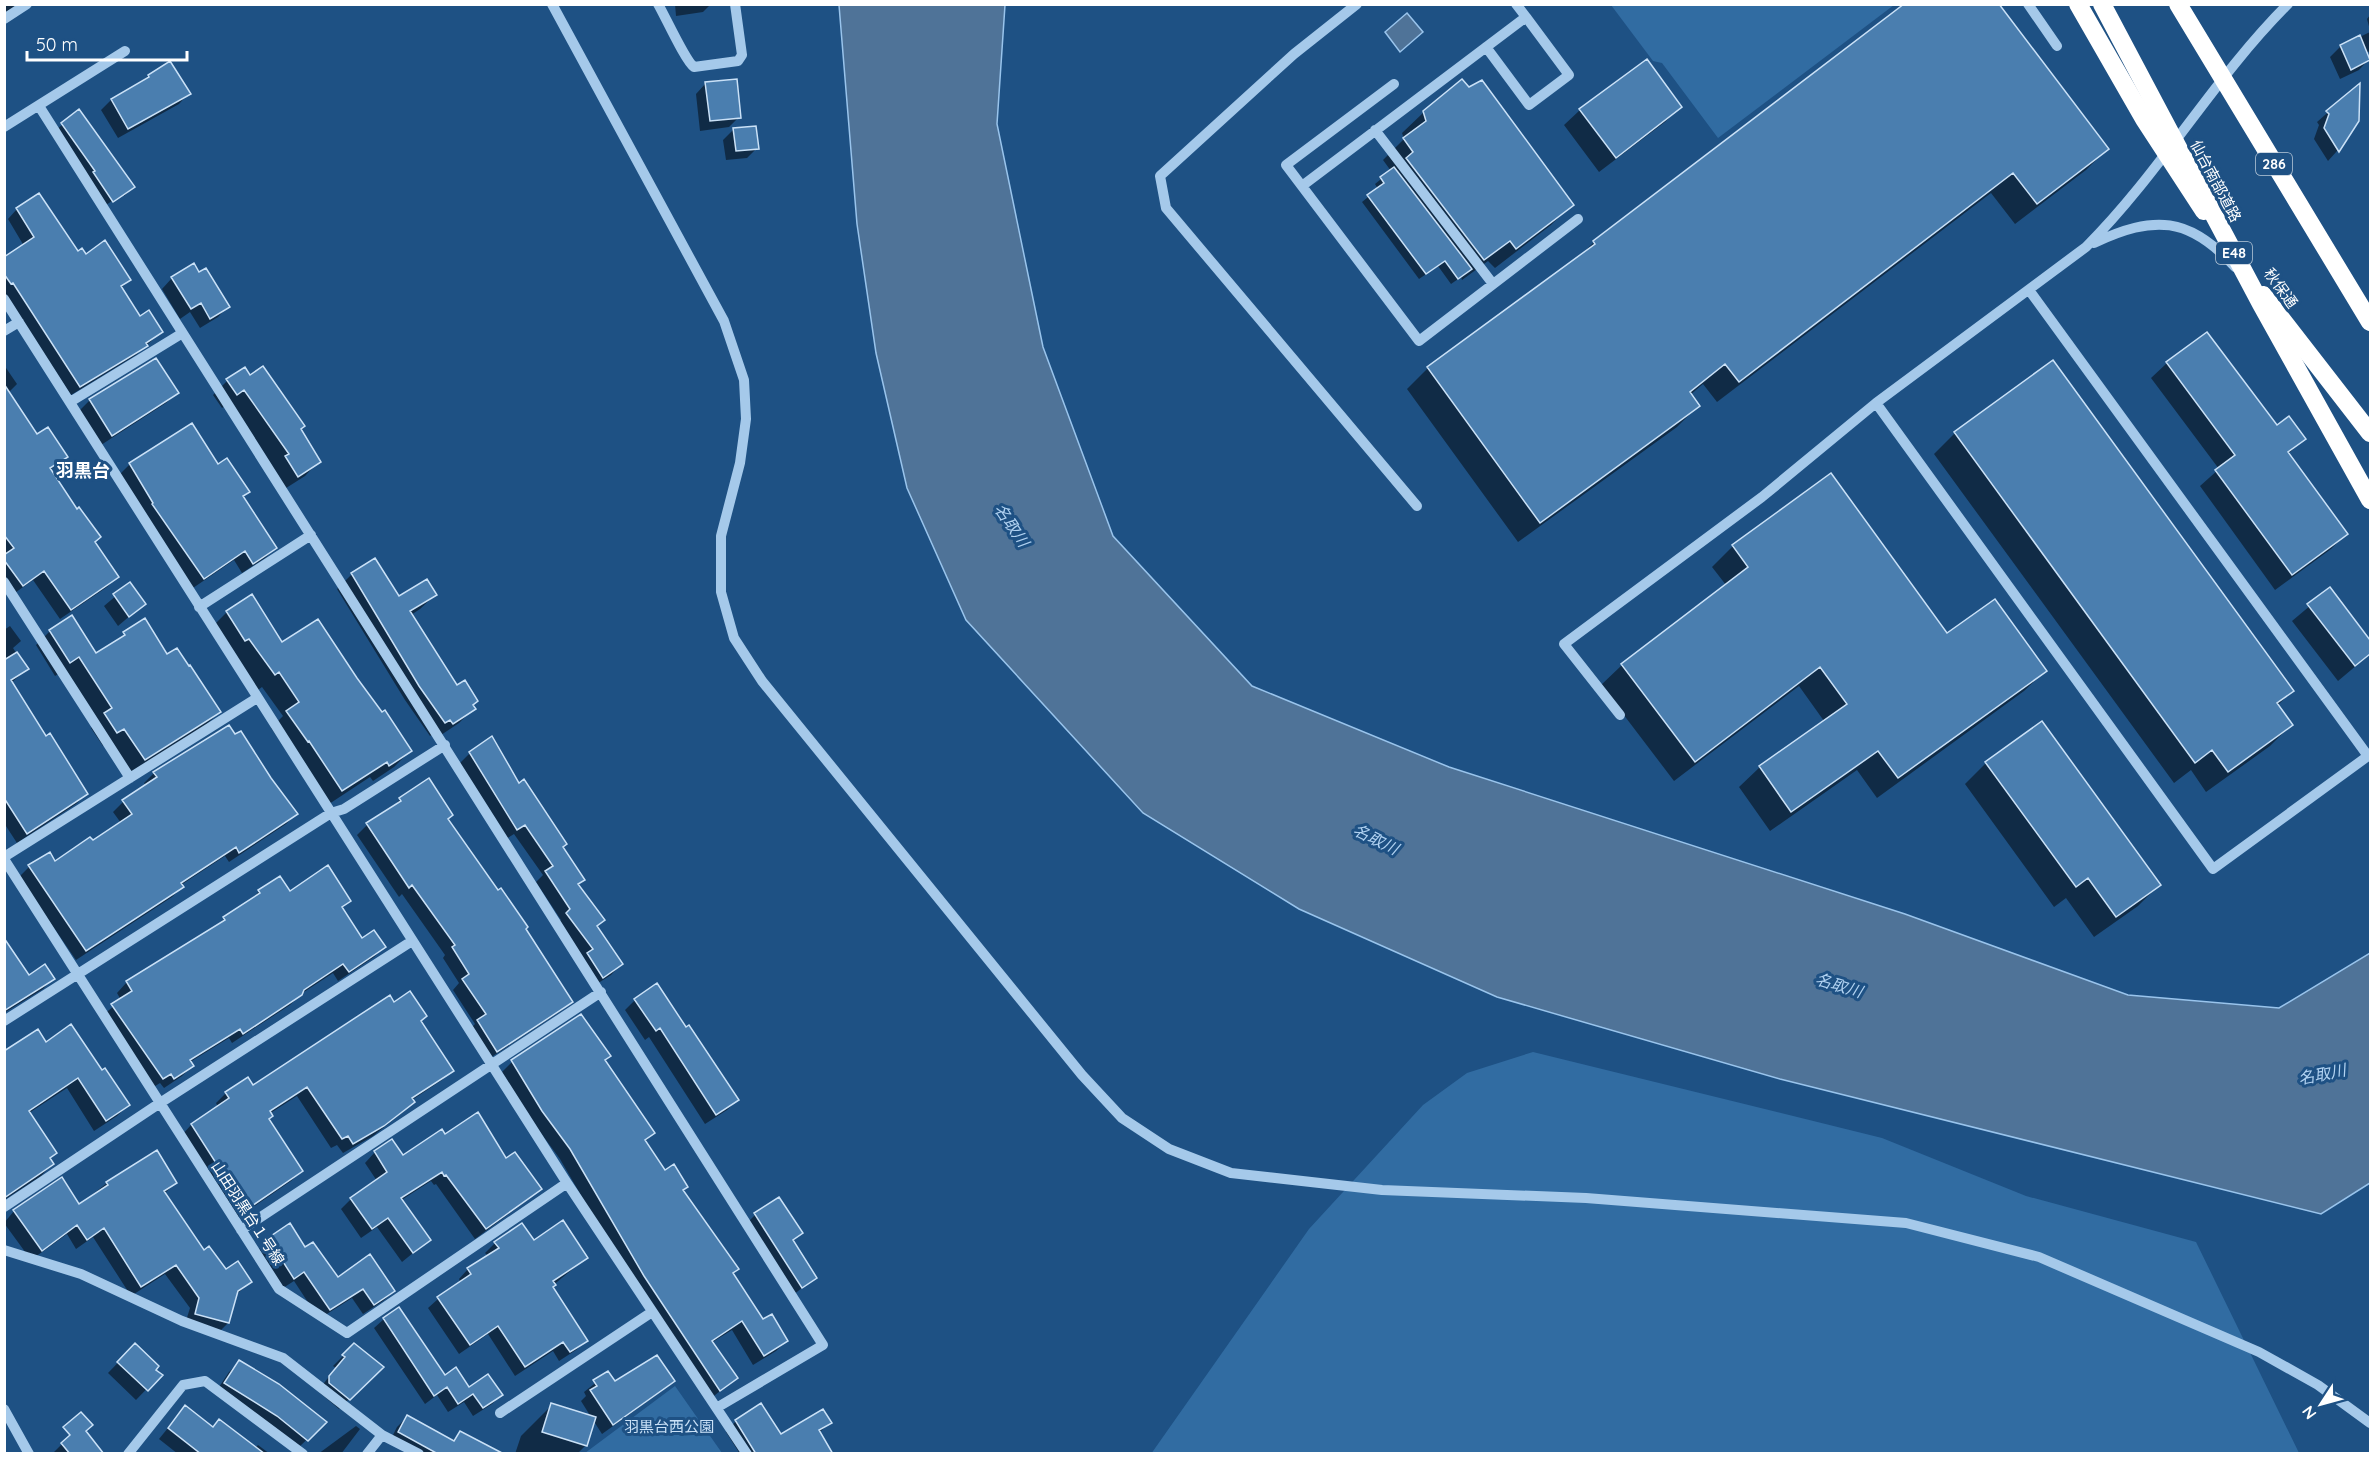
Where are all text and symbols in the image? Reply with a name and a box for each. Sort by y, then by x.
scale bar [27,24,188,62]
text: 50 m [36,33,78,56]
street label: 仙台南部道路 [2186,137,2246,225]
road number: 286 [2256,153,2292,175]
road number: E48 [2216,242,2252,264]
street label: 秋保通 [2260,264,2302,312]
district label: 羽黒台 [56,459,110,482]
water label: 名取川 [990,500,1035,552]
water label: 名取川 [1350,819,1404,859]
water label: 名取川 [1813,968,1867,1002]
water label: 名取川 [2297,1059,2349,1088]
street label: 山田羽黒台１号線 [207,1157,289,1269]
north arrow [2291,1374,2351,1434]
text: N [2297,1402,2320,1423]
park label: 羽黒台西公園 [624,1417,714,1436]

